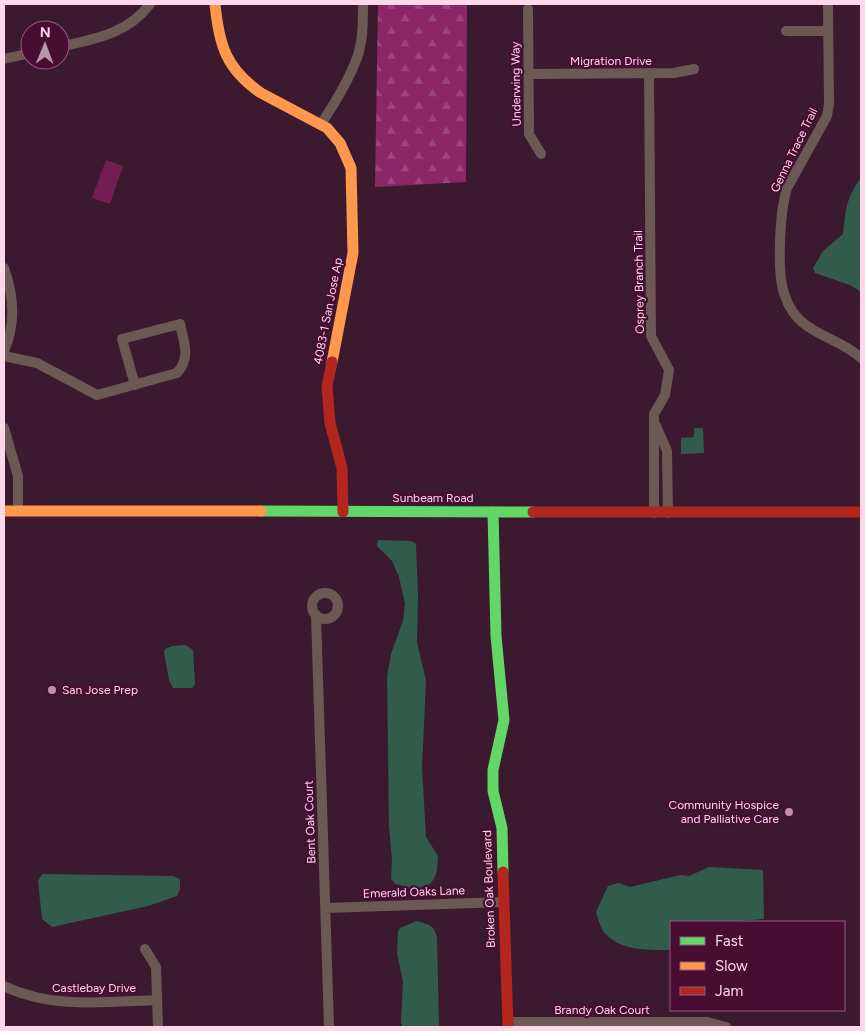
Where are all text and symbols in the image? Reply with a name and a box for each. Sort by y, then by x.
north arrow [20,20,70,70]
text: N [40,24,51,41]
street label: Underwing Way [508,41,524,127]
street label: Migration Drive [570,54,652,68]
street label: Genna Trace Trail [768,106,820,194]
street label: Osprey Branch Trail [631,230,647,334]
street label: 4083-1 San Jose Ap [311,256,345,366]
street label: Sunbeam Road [392,491,474,505]
place label: San Jose Prep [62,683,138,697]
marker: San Jose Prep [46,684,58,696]
street label: Bent Oak Court [302,780,318,864]
place label: Community Hospice and Palliative Care [668,798,779,826]
marker: Community Hospice and Palliative Care [783,806,795,818]
street label: Broken Oak Boulevard [480,830,498,948]
street label: Emerald Oaks Lane [363,883,466,901]
legend [670,921,845,1011]
text: Fast [715,932,744,950]
text: Slow [715,957,748,975]
street label: Castlebay Drive [52,981,137,995]
text: Jam [715,982,743,1000]
street label: Brandy Oak Court [554,1003,650,1017]

